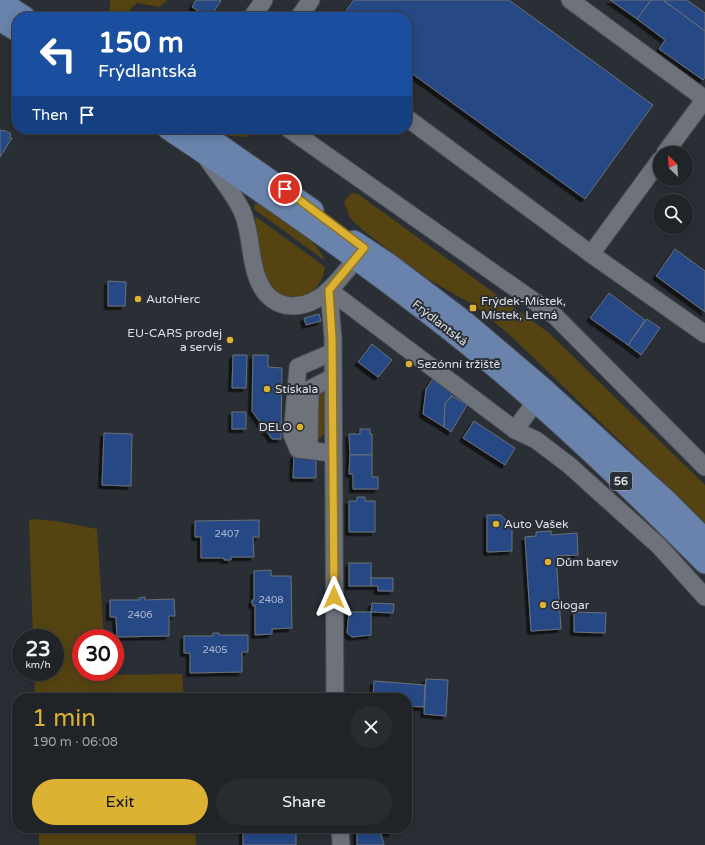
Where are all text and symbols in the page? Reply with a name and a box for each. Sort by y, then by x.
text: 150 m [98,26,184,60]
icon: left [32,28,84,80]
text: Frýdlantská [98,60,197,82]
icon: arrive [76,104,98,126]
text: Then [32,106,68,124]
north arrow [653,146,693,186]
map controls [653,146,693,234]
pin [268,172,302,206]
icon: arrive [274,178,296,200]
button: search [653,194,693,234]
place label: AutoHerc [146,292,200,306]
marker: AutoHerc [133,294,143,304]
place label: Frýdek-Místek, Místek, Letná [481,294,566,322]
street label: Frýdlantská [410,297,470,349]
marker: Frýdek-Místek, Místek, Letná [468,303,478,313]
place label: EU-CARS prodej a servis [127,326,222,354]
marker: EU-CARS prodej a servis [225,335,235,345]
place label: Sezónní tržiště [417,357,501,371]
marker: Sezónní tržiště [404,359,414,369]
place label: Stískala [275,382,318,396]
marker: Stískala [262,384,272,394]
place label: DELO [259,420,292,434]
marker: DELO [295,422,305,432]
road number: 56 [610,472,632,490]
place label: Auto Vašek [504,517,569,531]
marker: Auto Vašek [491,519,501,529]
house number: 2407 [214,528,240,540]
place label: Dům barev [556,555,619,569]
marker: Dům barev [543,557,553,567]
position arrow [313,576,355,618]
house number: 2408 [258,594,284,606]
place label: Glogar [551,598,590,612]
marker: Glogar [538,600,548,610]
house number: 2406 [127,609,153,621]
speed limit sign: 30 [72,629,124,681]
text: 23 [25,638,51,662]
house number: 2405 [202,644,228,656]
text: km/h [25,659,51,671]
text: 1 min [32,704,96,733]
button: close [350,706,392,748]
text: 190 m · 06:08 [32,734,118,750]
button: Exit [32,779,208,825]
button: Share [216,779,392,825]

